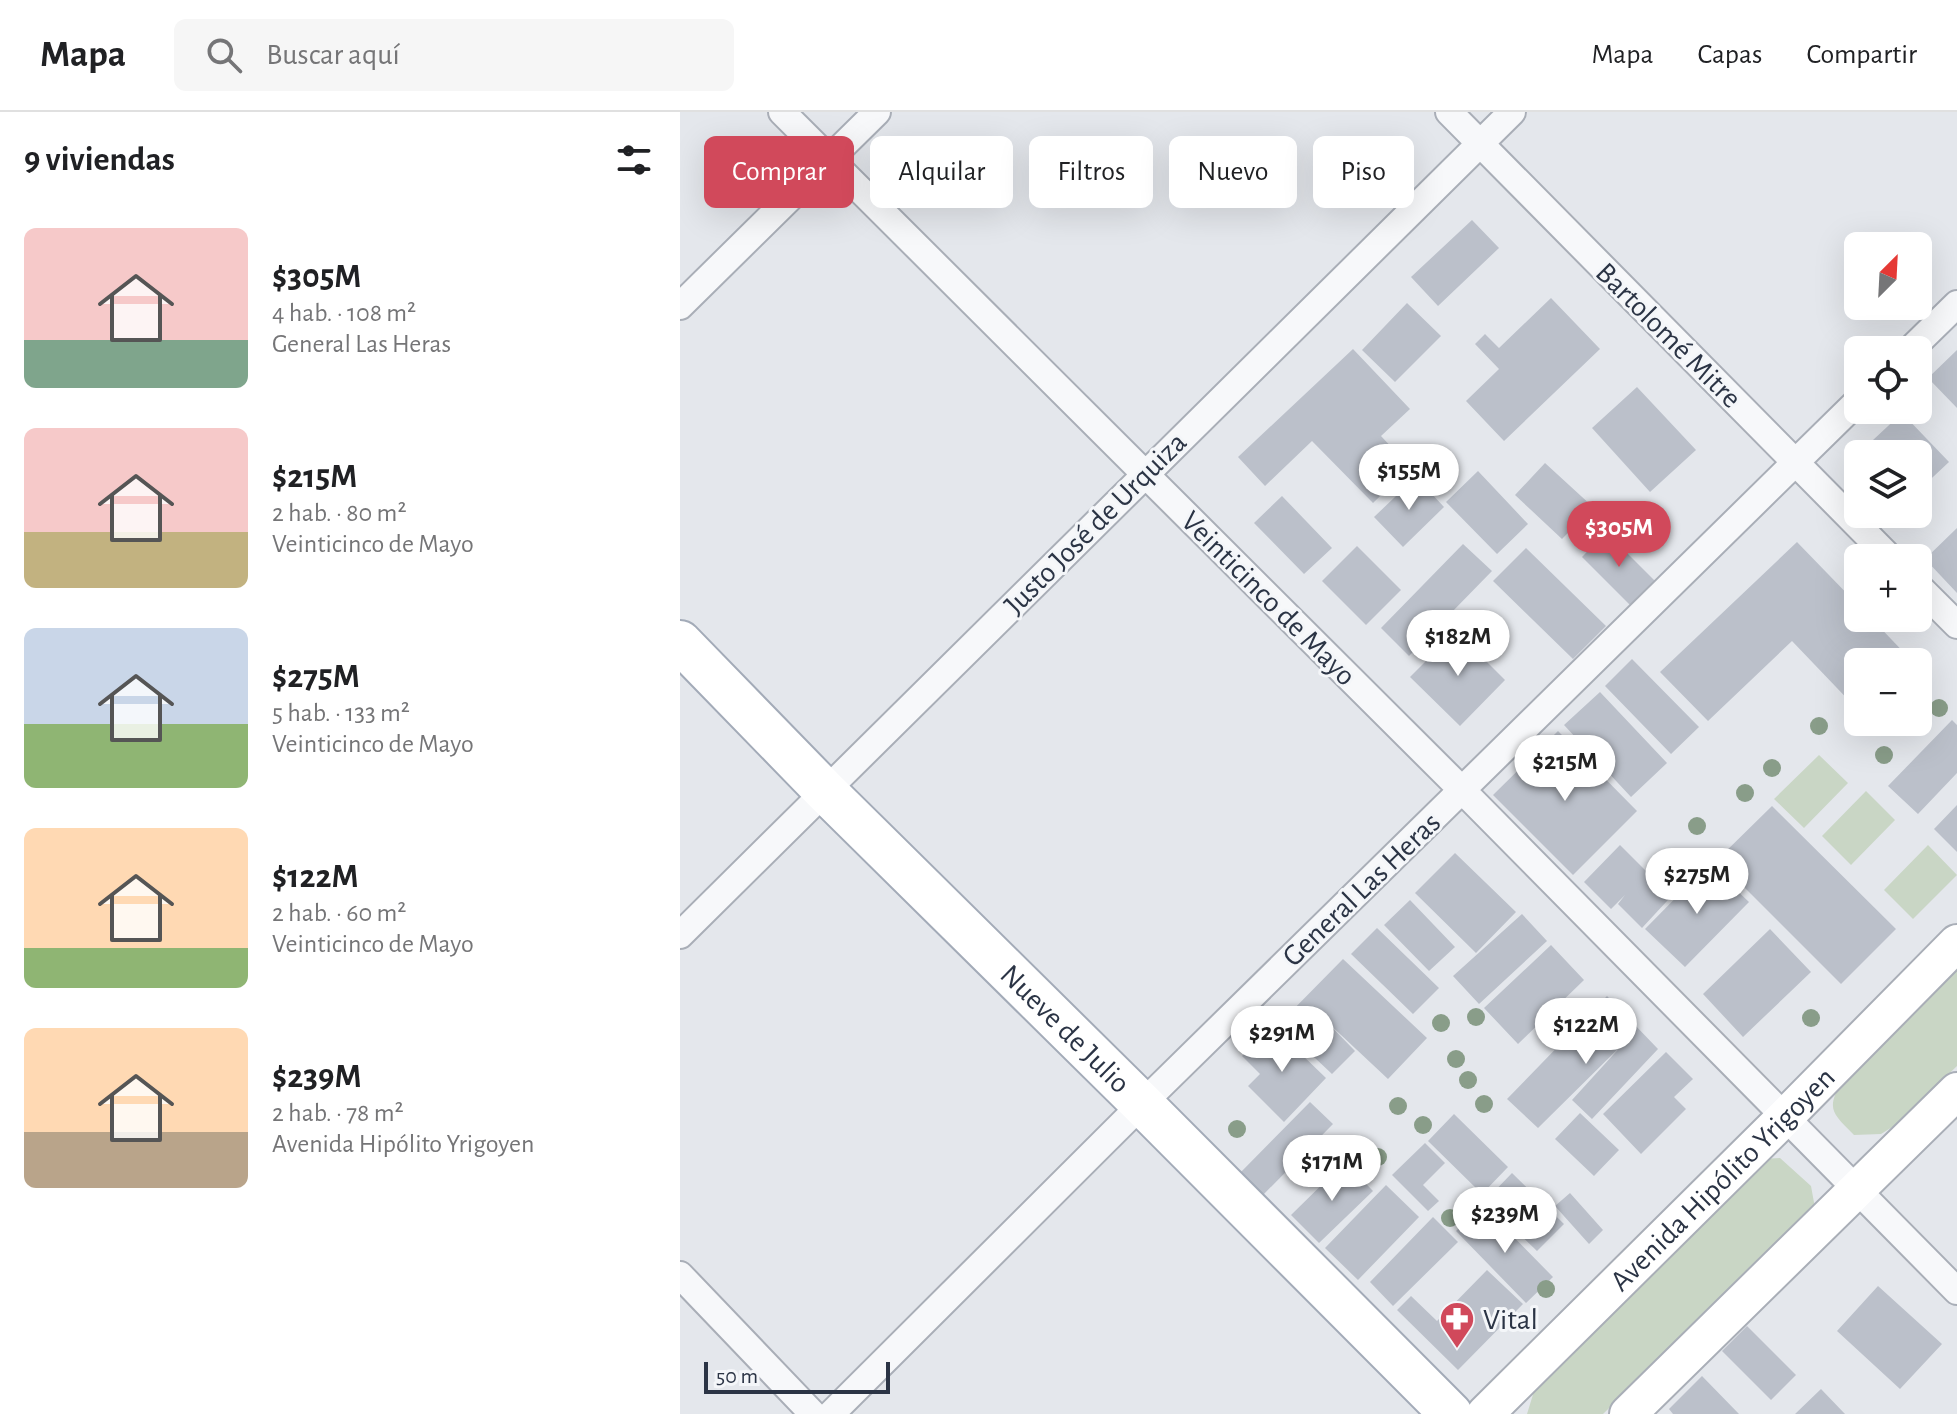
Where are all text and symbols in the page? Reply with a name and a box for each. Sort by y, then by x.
search box [174,19,734,91]
icon: search [202,33,246,77]
text: Mapa [40,36,126,74]
text: Buscar aquí [266,40,400,70]
text: Mapa [1591,41,1653,69]
text: Capas [1697,41,1762,69]
text: Compartir [1806,41,1917,69]
chip: Comprar [704,136,854,208]
chip: Alquilar [870,136,1013,208]
chip: Filtros [1029,136,1153,208]
chip: Nuevo [1169,136,1297,208]
chip: Piso [1313,136,1414,208]
icon: filters [612,138,656,182]
text: 9 viviendas [24,143,175,177]
north arrow [1844,232,1932,320]
map controls [1844,232,1932,736]
street label: Bartolomé Mitre [1590,257,1747,414]
icon: home [88,260,184,356]
text: $305M [272,260,361,294]
text: 4 hab. · 108 m² [272,300,416,326]
text: General Las Heras [272,331,451,357]
button: locate [1844,336,1932,424]
street label: Justo José de Urquiza [999,427,1193,621]
button: layers [1844,440,1932,528]
pin: $155M [1353,444,1465,512]
text: $155M [1377,457,1441,483]
icon: home [88,460,184,556]
text: $215M [272,460,357,494]
text: 2 hab. · 80 m² [272,500,407,526]
pin: $305M [1563,501,1675,569]
street label: Veinticinco de Mayo [1175,506,1361,692]
text: $305M [1585,514,1653,540]
text: Veinticinco de Mayo [272,531,474,557]
button: + [1844,544,1932,632]
pin: $182M [1402,610,1514,678]
text: $182M [1425,623,1491,649]
button: − [1844,648,1932,736]
icon: home [88,660,184,756]
text: $275M [272,660,360,694]
text: 5 hab. · 133 m² [272,700,410,726]
text: Veinticinco de Mayo [272,731,474,757]
pin: $215M [1509,735,1621,803]
text: $215M [1532,748,1598,774]
street label: General Las Heras [1277,807,1446,972]
pin: $275M [1641,848,1753,916]
icon: home [88,860,184,956]
text: $122M [272,860,359,894]
text: $275M [1663,861,1731,887]
text: 2 hab. · 60 m² [272,900,406,926]
text: Veinticinco de Mayo [272,931,474,957]
street label: Nueve de Julio [994,959,1135,1099]
pin: $122M [1530,998,1642,1066]
pin: $291M [1226,1006,1338,1074]
text: $122M [1553,1011,1619,1037]
text: $291M [1249,1019,1315,1045]
icon: home [88,1060,184,1156]
text: $239M [272,1060,362,1094]
street label: Avenida Hipólito Yrigoyen [1605,1062,1841,1297]
text: 2 hab. · 78 m² [272,1100,404,1126]
text: Avenida Hipólito Yrigoyen [272,1131,534,1157]
pin: $171M [1276,1135,1388,1203]
text: $171M [1301,1148,1363,1174]
pin: $239M [1449,1187,1561,1255]
text: $239M [1471,1200,1539,1226]
pharmacy icon: Vital [1438,1300,1476,1350]
place label: Vital [1483,1305,1538,1335]
scale bar [704,1358,890,1394]
text: 50 m [716,1365,758,1387]

